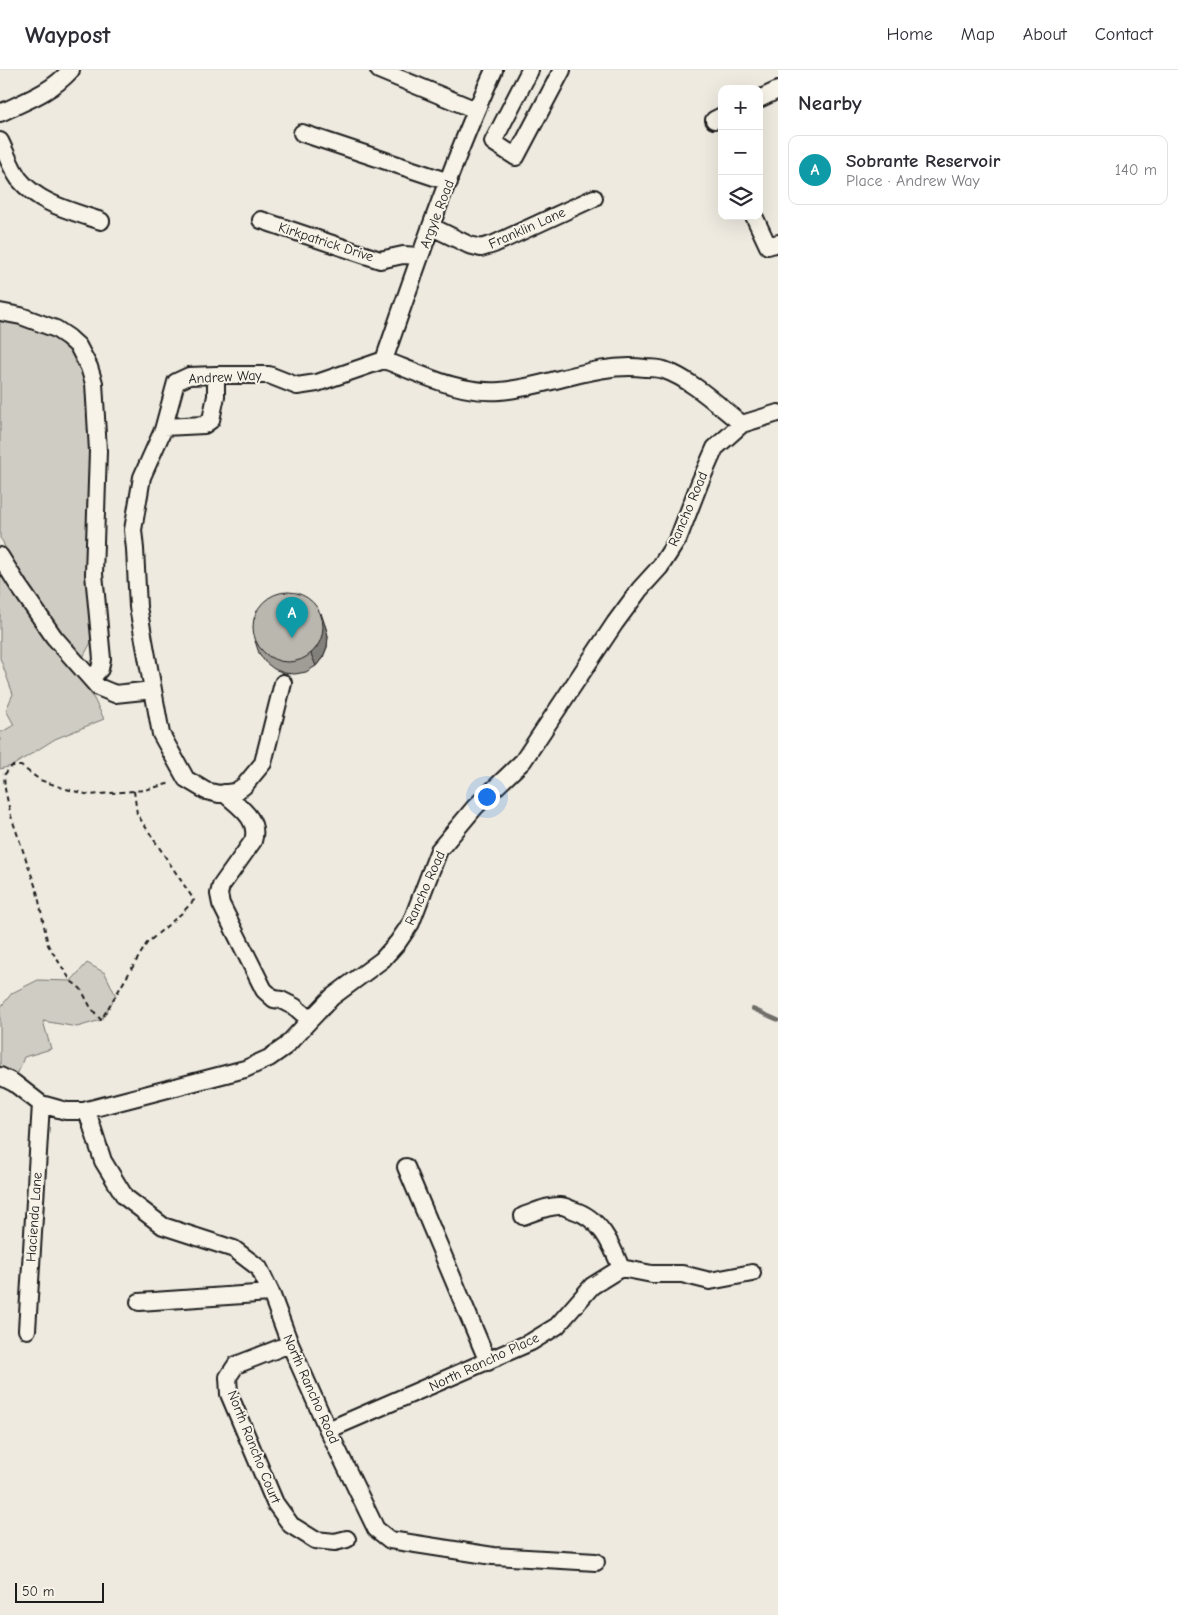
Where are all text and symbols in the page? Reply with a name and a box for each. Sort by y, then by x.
text: Waypost [25,21,110,49]
text: Home [886,24,933,45]
text: Map [961,24,995,45]
text: About [1023,24,1067,45]
text: Contact [1095,24,1153,45]
map controls [718,85,763,220]
button: + [718,85,763,130]
text: Nearby [798,91,862,115]
button: − [718,130,763,175]
text: Sobrante Reservoir [846,150,1000,172]
text: A [811,161,819,179]
text: 140 m [1115,161,1157,179]
text: Place · Andrew Way [846,172,980,190]
button: layers [718,175,763,220]
street label: Argyle Road [416,177,458,251]
street label: Franklin Lane [486,203,568,253]
street label: Kirkpatrick Drive [276,219,376,265]
street label: Andrew Way [188,367,263,387]
street label: Rancho Road [665,469,711,549]
pin: A [276,597,308,638]
your location [474,784,500,810]
street label: Rancho Road [401,848,449,928]
street label: Hacienda Lane [22,1171,46,1263]
street label: North Rancho Place [426,1329,542,1395]
street label: North Rancho Road [279,1332,343,1446]
street label: North Rancho Court [224,1388,285,1507]
scale bar [15,1580,104,1603]
text: 50 m [22,1583,54,1600]

